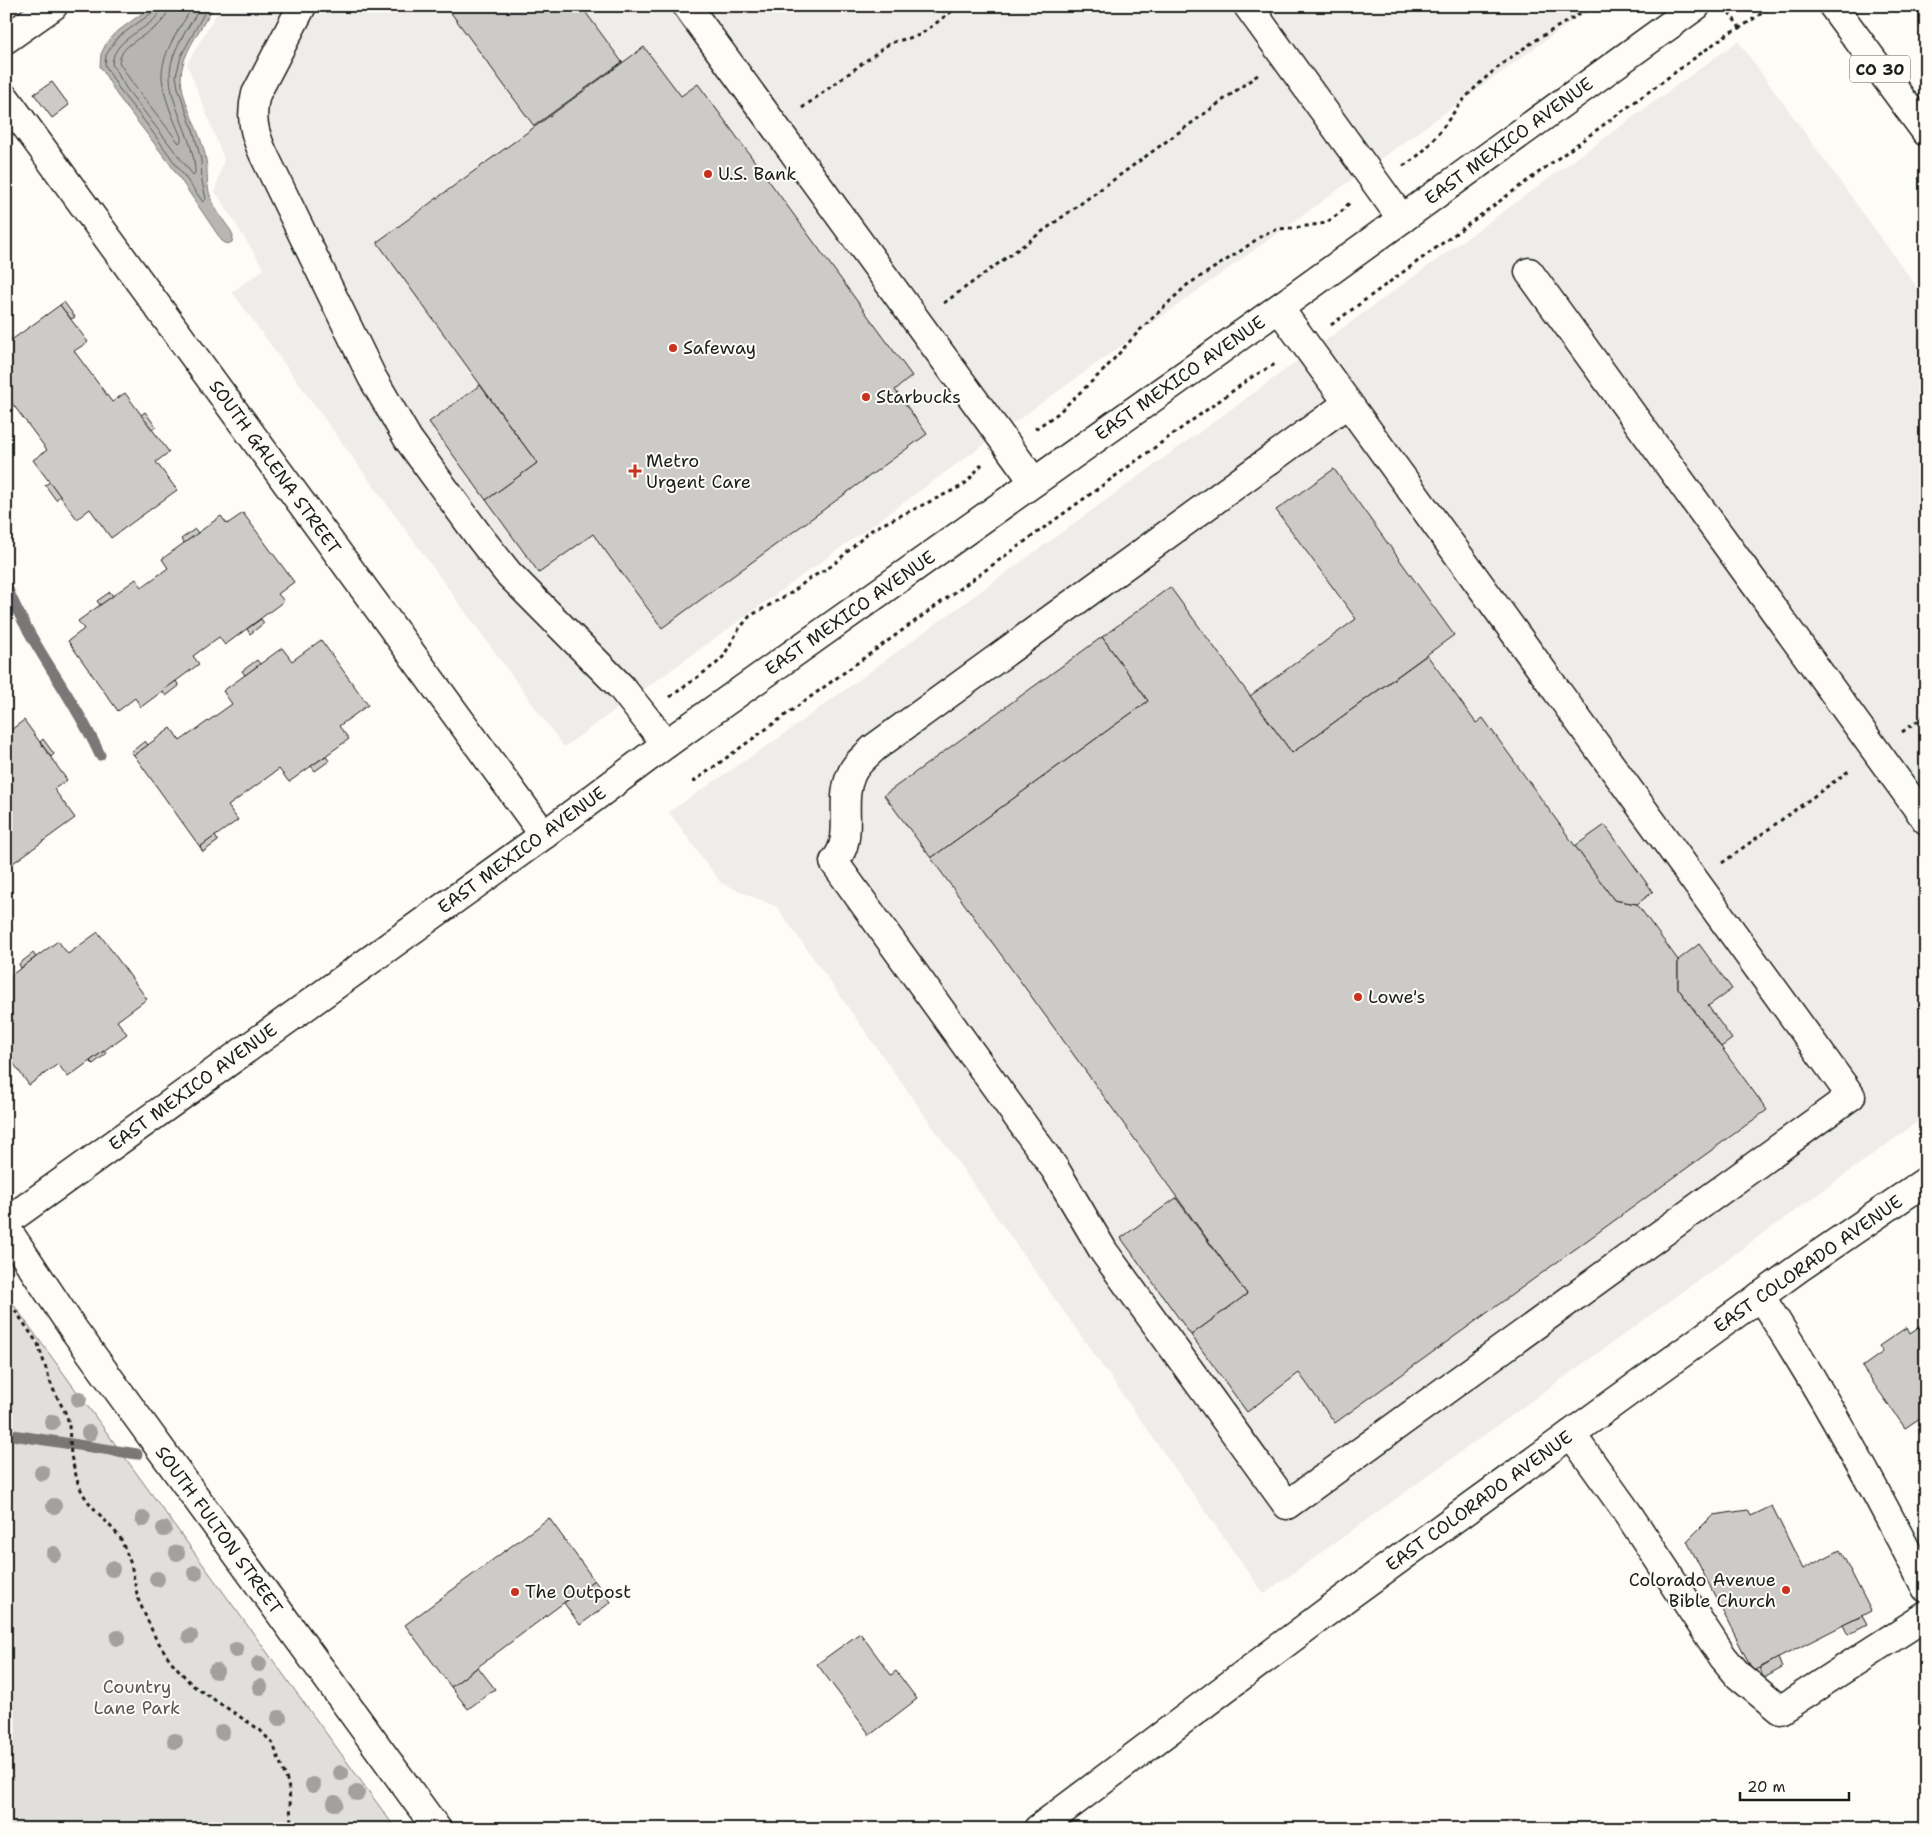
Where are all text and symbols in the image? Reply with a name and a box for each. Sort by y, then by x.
road number: CO 30 [1850,56,1910,82]
street label: EAST MEXICO AVENUE [1420,72,1598,210]
place label: U.S. Bank [718,162,796,186]
marker: U.S. Bank [702,168,714,180]
street label: EAST MEXICO AVENUE [1090,310,1270,446]
place label: Safeway [683,336,756,360]
marker: Safeway [667,342,679,354]
street label: SOUTH GALENA STREET [204,375,346,559]
place label: Starbucks [876,385,961,409]
marker: Starbucks [860,391,872,403]
place label: Metro Urgent Care [646,449,751,494]
marker: Metro Urgent Care [628,464,642,478]
street label: EAST MEXICO AVENUE [760,545,940,681]
street label: EAST MEXICO AVENUE [433,781,611,919]
place label: Lowe's [1368,985,1425,1009]
marker: Lowe's [1352,991,1364,1003]
street label: EAST MEXICO AVENUE [104,1018,282,1156]
street label: EAST COLORADO AVENUE [1709,1190,1907,1338]
street label: EAST COLORADO AVENUE [1381,1425,1577,1577]
street label: SOUTH FULTON STREET [150,1441,288,1619]
place label: Colorado Avenue Bible Church [1629,1568,1776,1613]
place label: The Outpost [525,1580,631,1604]
marker: Colorado Avenue Bible Church [1780,1584,1792,1596]
marker: The Outpost [509,1586,521,1598]
park label: Country Lane Park [94,1675,180,1720]
scale bar [1740,1770,1848,1802]
text: 20 m [1747,1777,1786,1797]

